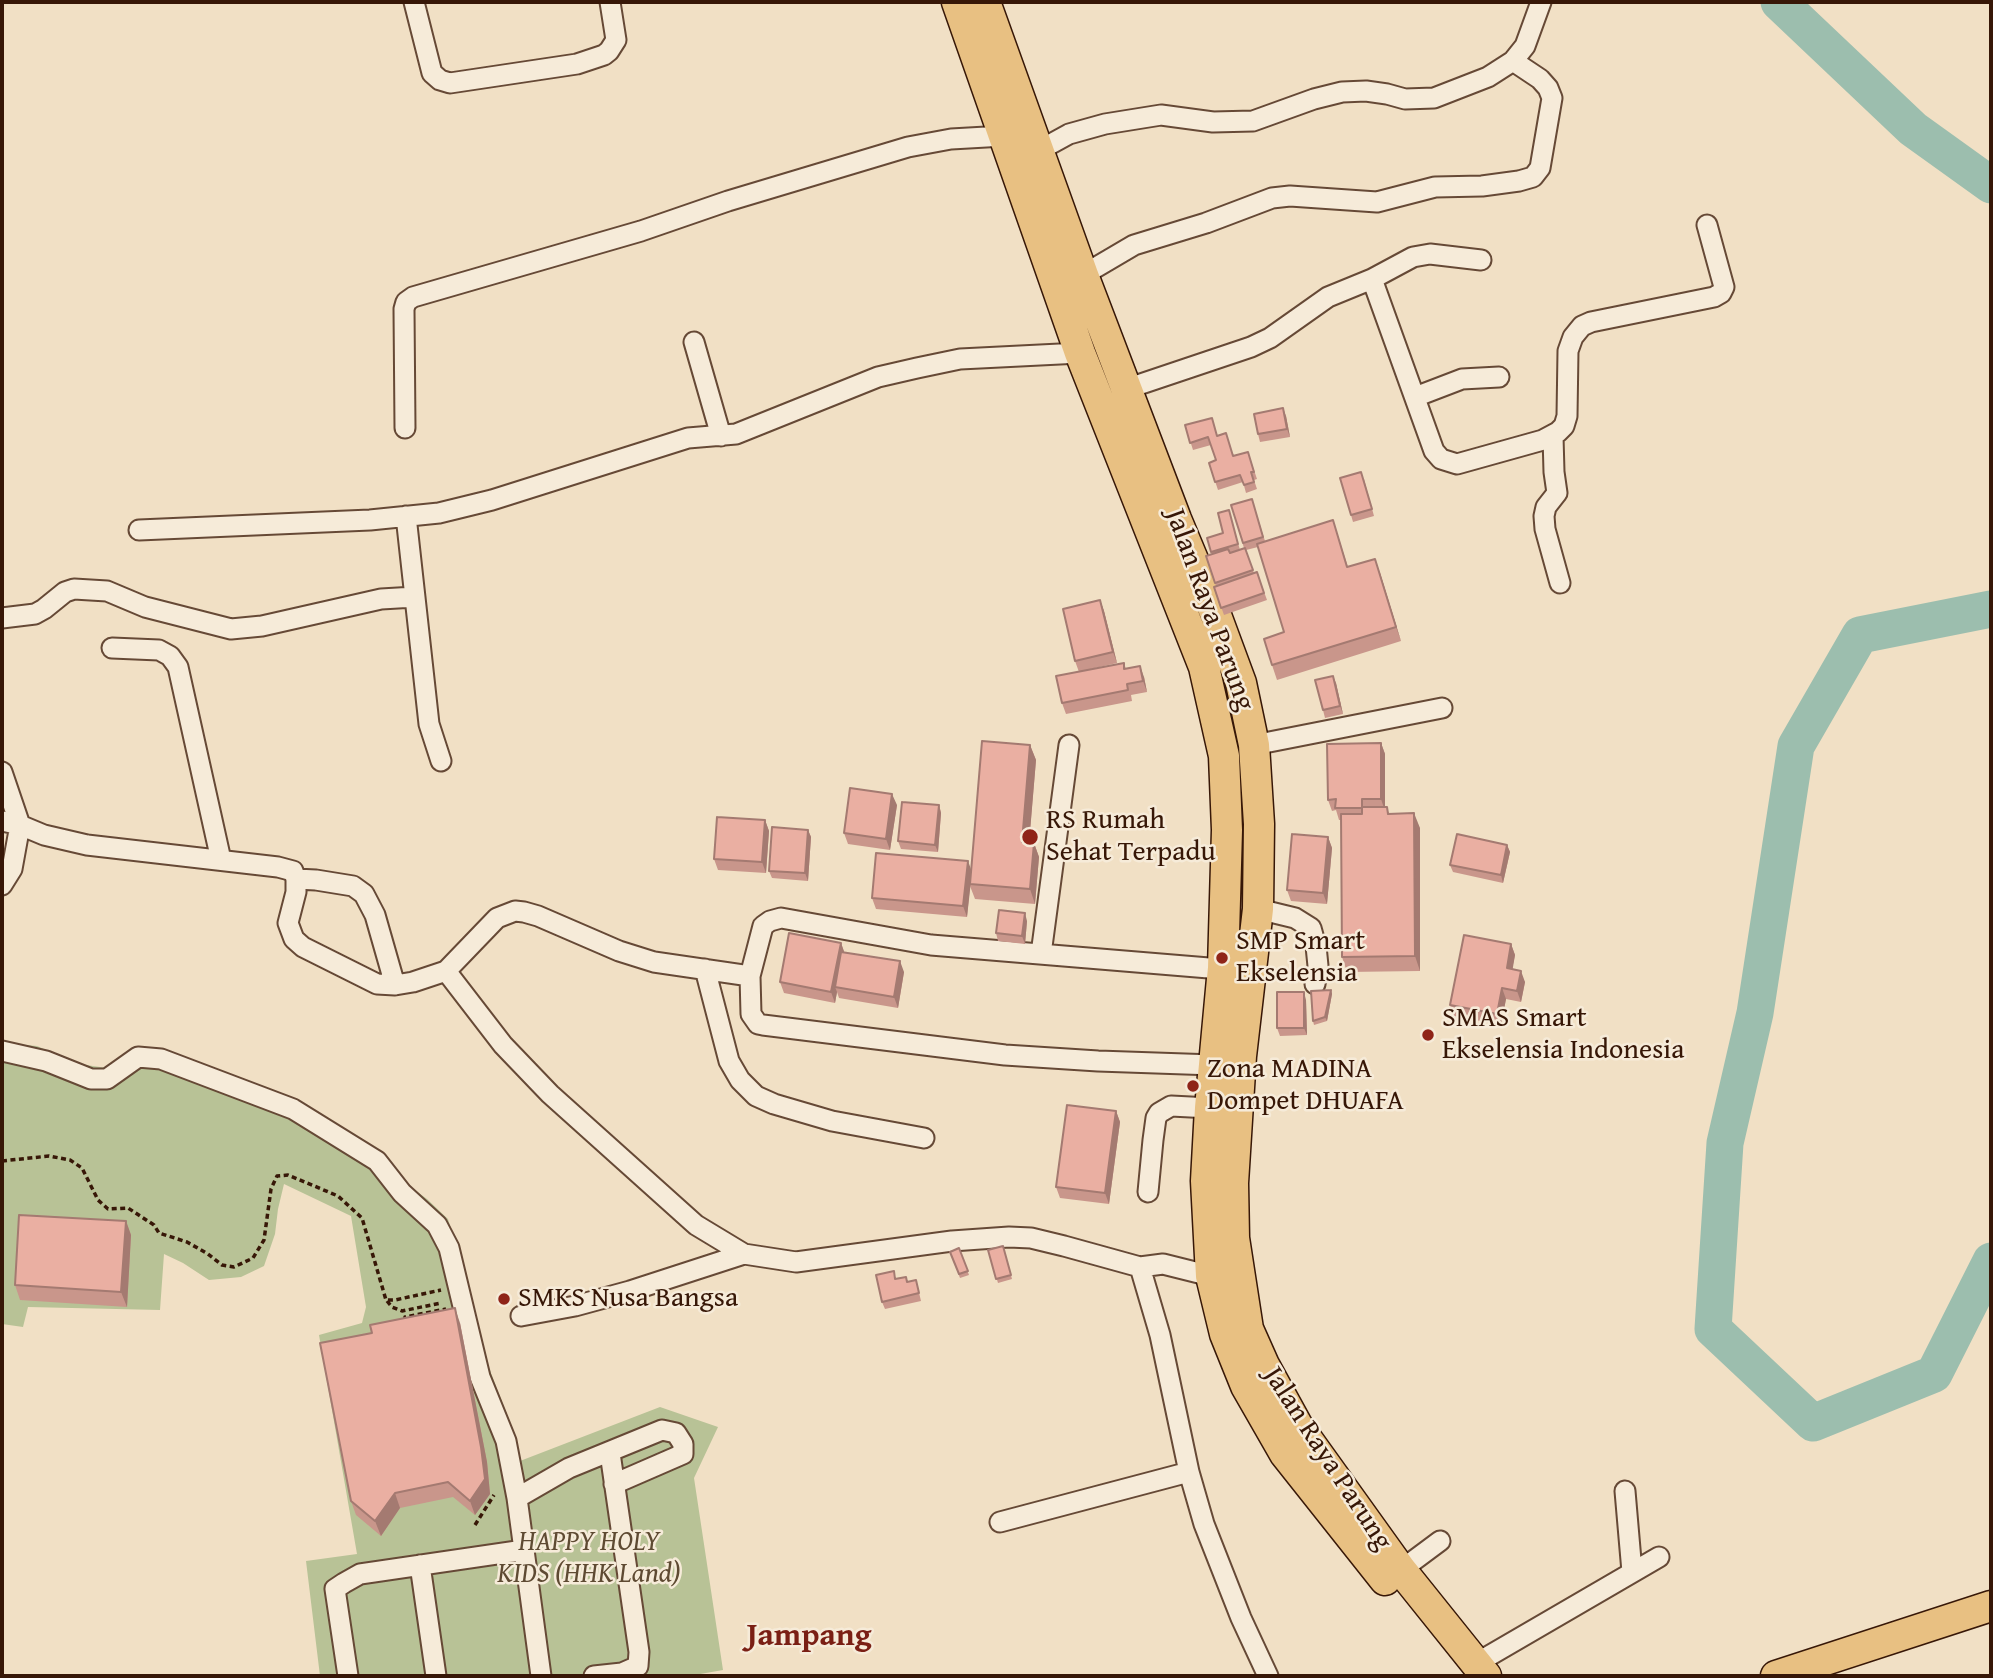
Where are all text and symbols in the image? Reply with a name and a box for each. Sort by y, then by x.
street label: Jalan Raya Parung [1157,505,1261,715]
place label: RS Rumah Sehat Terpadu [1046,804,1216,870]
marker: RS Rumah Sehat Terpadu [1020,827,1040,847]
place label: SMP Smart Ekselensia [1236,925,1365,991]
marker: SMP Smart Ekselensia [1214,950,1230,966]
place label: SMAS Smart Ekselensia Indonesia [1442,1002,1684,1068]
marker: SMAS Smart Ekselensia Indonesia [1420,1027,1436,1043]
place label: Zona MADINA Dompet DHUAFA [1207,1053,1404,1119]
marker: Zona MADINA Dompet DHUAFA [1185,1078,1201,1094]
place label: SMKS Nusa Bangsa [518,1282,738,1316]
marker: SMKS Nusa Bangsa [496,1291,512,1307]
street label: Jalan Raya Parung [1255,1361,1399,1557]
park label: HAPPY HOLY KIDS (HHK Land) [497,1526,681,1592]
district label: Jampang [746,1618,872,1656]

